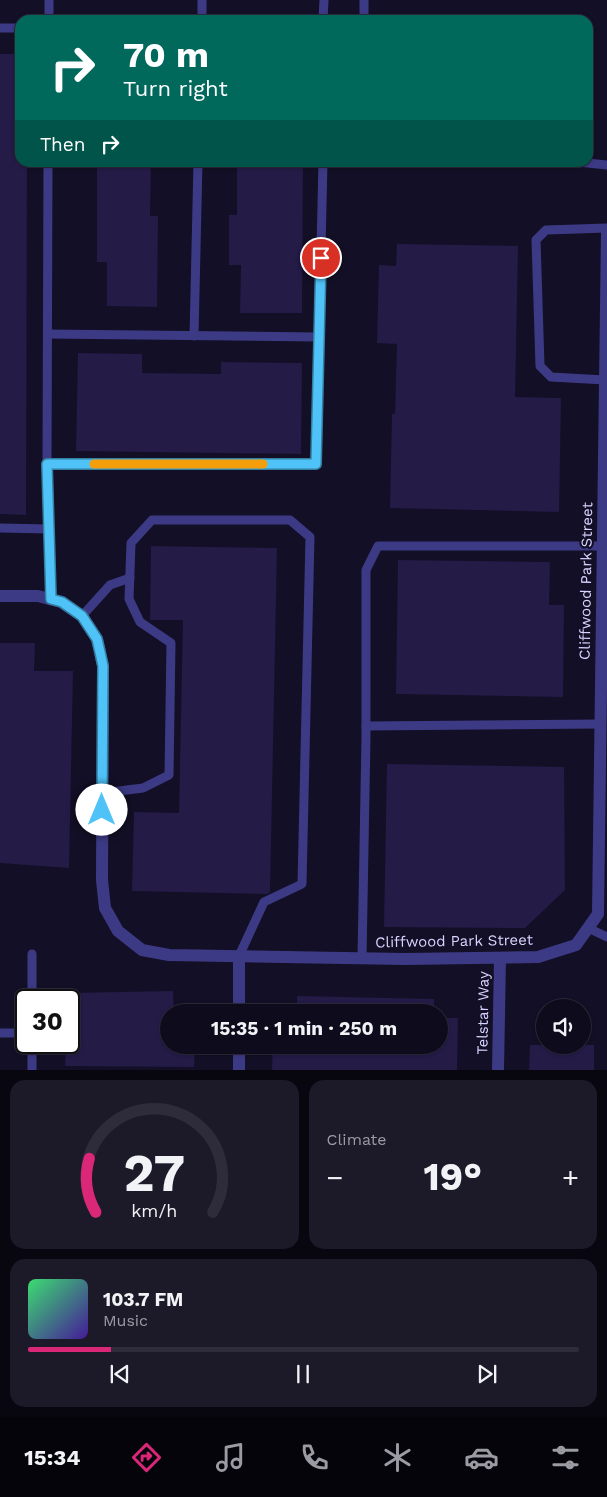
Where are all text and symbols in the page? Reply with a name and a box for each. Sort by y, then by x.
text: 70 m [123,34,209,76]
icon: right [40,35,105,100]
text: Turn right [123,76,228,101]
icon: right [96,130,124,158]
text: Then [40,133,86,156]
pin [300,237,342,279]
icon: arrive [307,244,335,272]
street label: Cliffwood Park Street [576,501,596,660]
position arrow [75,783,127,835]
street label: Cliffwood Park Street [375,931,534,951]
street label: Telstar Way [473,971,493,1055]
speed limit sign: 30 [15,989,80,1054]
map controls [536,999,591,1054]
button: sound [536,999,591,1054]
text: 15:35 · 1 min · 250 m [211,1017,397,1040]
text: Climate [327,1130,387,1149]
text: 27 [123,1143,185,1204]
text: 19° [423,1155,482,1199]
text: − [327,1161,343,1194]
text: + [562,1161,579,1194]
text: km/h [131,1200,177,1221]
text: 103.7 FM [103,1288,183,1311]
text: Music [103,1311,148,1330]
icon: previous [106,1360,134,1388]
icon: pause [289,1360,317,1388]
icon: next [473,1360,501,1388]
icon: directions [129,1440,164,1475]
icon: music [213,1440,248,1475]
icon: phone [297,1440,332,1475]
icon: climate [380,1440,415,1475]
icon: car [464,1440,499,1475]
icon: filters [548,1440,583,1475]
text: 15:34 [24,1445,81,1470]

